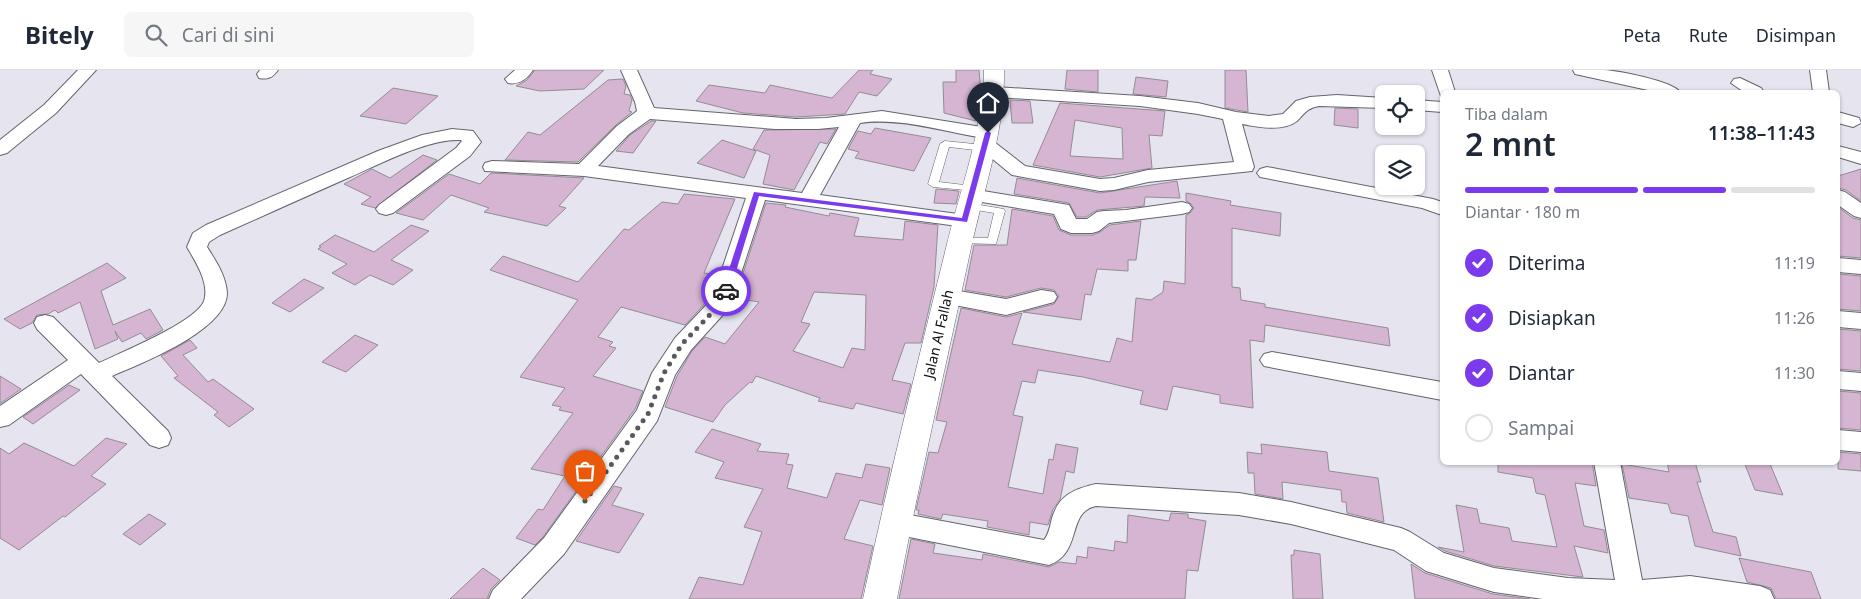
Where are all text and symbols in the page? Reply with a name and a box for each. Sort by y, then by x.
search box [124,12,474,57]
text: Bitely [25,18,94,51]
icon: search [142,21,170,49]
text: Cari di sini [182,22,274,48]
text: Peta [1623,23,1661,47]
text: Rute [1689,23,1728,47]
text: Disimpan [1756,23,1836,47]
pin [967,82,1009,133]
map controls [1375,85,1425,195]
button: locate [1375,85,1425,135]
icon: home [974,89,1002,117]
text: Tiba dalam [1465,103,1548,125]
text: 11:38–11:43 [1708,120,1815,146]
text: 2 mnt [1465,122,1556,165]
button: layers [1375,145,1425,195]
text: Diantar · 180 m [1465,201,1580,223]
icon: check [1465,249,1493,277]
text: Diterima [1508,250,1586,276]
text: 11:19 [1774,252,1815,274]
courier [701,266,751,316]
icon: car [712,277,740,305]
street label: Jalan Al Fallah [918,288,957,382]
icon: check [1465,304,1493,332]
text: Disiapkan [1508,305,1596,331]
text: 11:26 [1774,307,1815,329]
icon: check [1465,359,1493,387]
text: Diantar [1508,360,1575,386]
text: 11:30 [1774,362,1815,384]
text: Sampai [1508,415,1574,441]
pin [564,450,606,501]
icon: bag [571,457,599,485]

